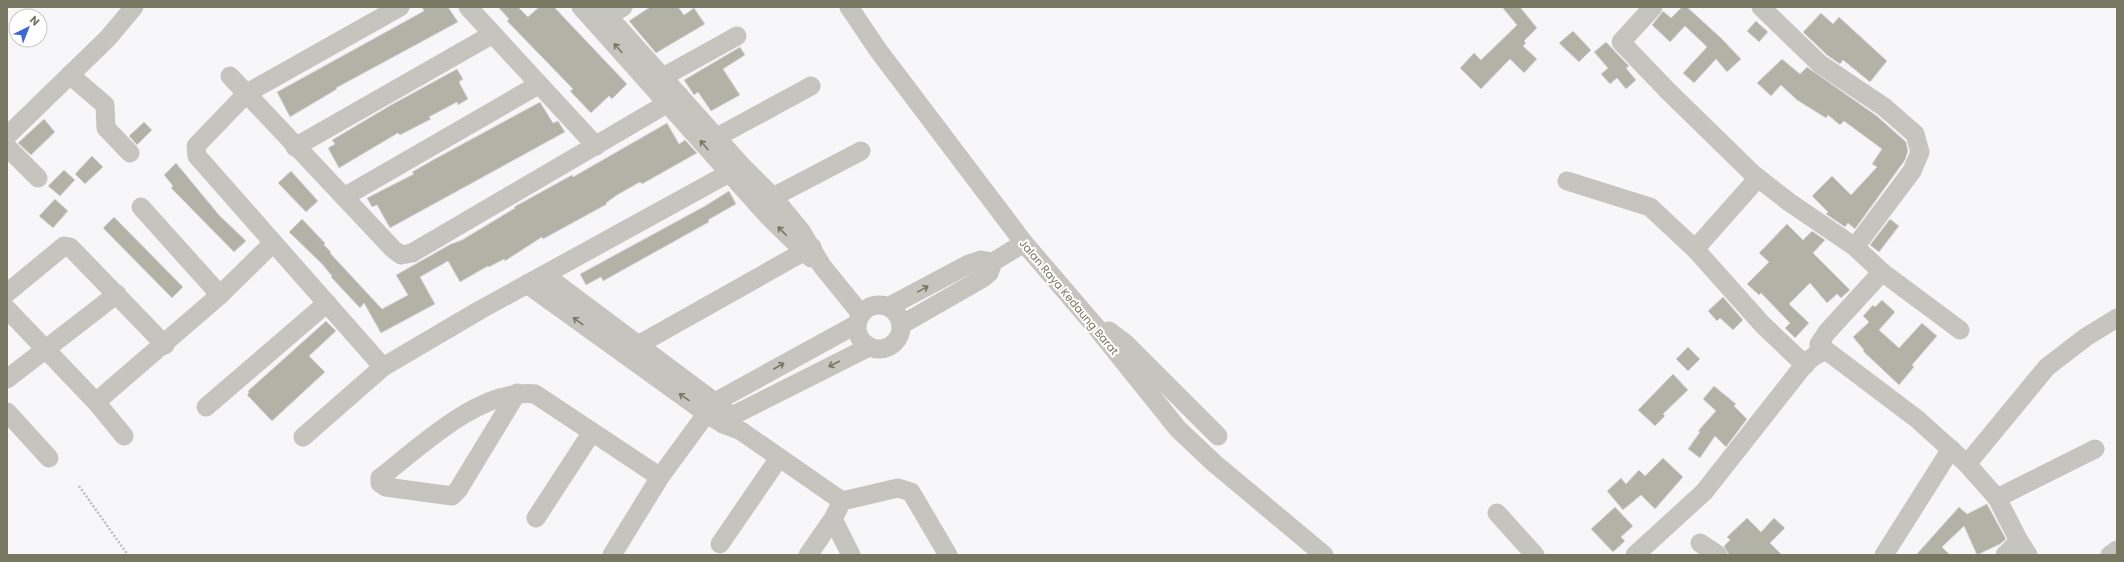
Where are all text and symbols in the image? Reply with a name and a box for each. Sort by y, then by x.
north arrow [8,8,48,48]
text: N [26,12,43,29]
one-way arrow [613,43,623,53]
one-way arrow [700,140,709,150]
one-way arrow [777,226,787,236]
street label: Jalan Raya Kedaung Barat [1016,236,1122,358]
one-way arrow [917,284,929,292]
one-way arrow [573,317,584,326]
one-way arrow [773,361,785,369]
one-way arrow [829,361,841,369]
one-way arrow [679,393,690,401]

